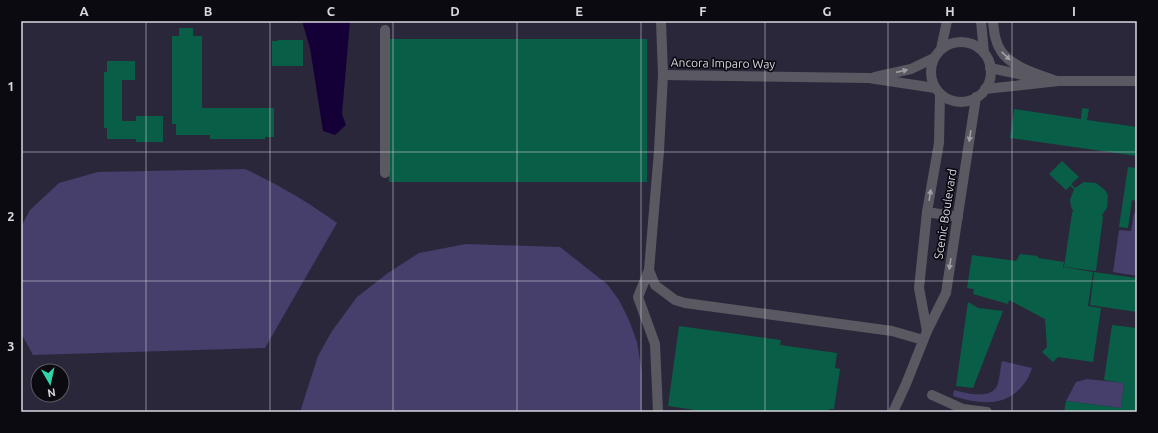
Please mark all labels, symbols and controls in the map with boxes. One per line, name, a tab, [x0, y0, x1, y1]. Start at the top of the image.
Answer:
text: A	[79, 4, 89, 18]
text: B	[204, 4, 213, 18]
text: C	[327, 4, 336, 18]
text: D	[450, 4, 460, 18]
text: E	[575, 4, 583, 18]
text: F	[699, 4, 707, 18]
text: G	[823, 4, 832, 18]
text: H	[945, 4, 955, 18]
text: I	[1072, 4, 1076, 18]
one-way arrow	[1001, 52, 1011, 61]
street label: Ancora Imparo Way	[671, 56, 776, 70]
one-way arrow	[896, 67, 909, 73]
text: 1	[7, 79, 15, 93]
one-way arrow	[967, 130, 973, 142]
street label: Scenic Boulevard	[931, 168, 959, 260]
one-way arrow	[927, 189, 933, 201]
text: 2	[7, 209, 15, 223]
one-way arrow	[947, 258, 953, 271]
text: 3	[7, 339, 15, 353]
north arrow	[30, 363, 70, 403]
text: N	[47, 386, 57, 399]

